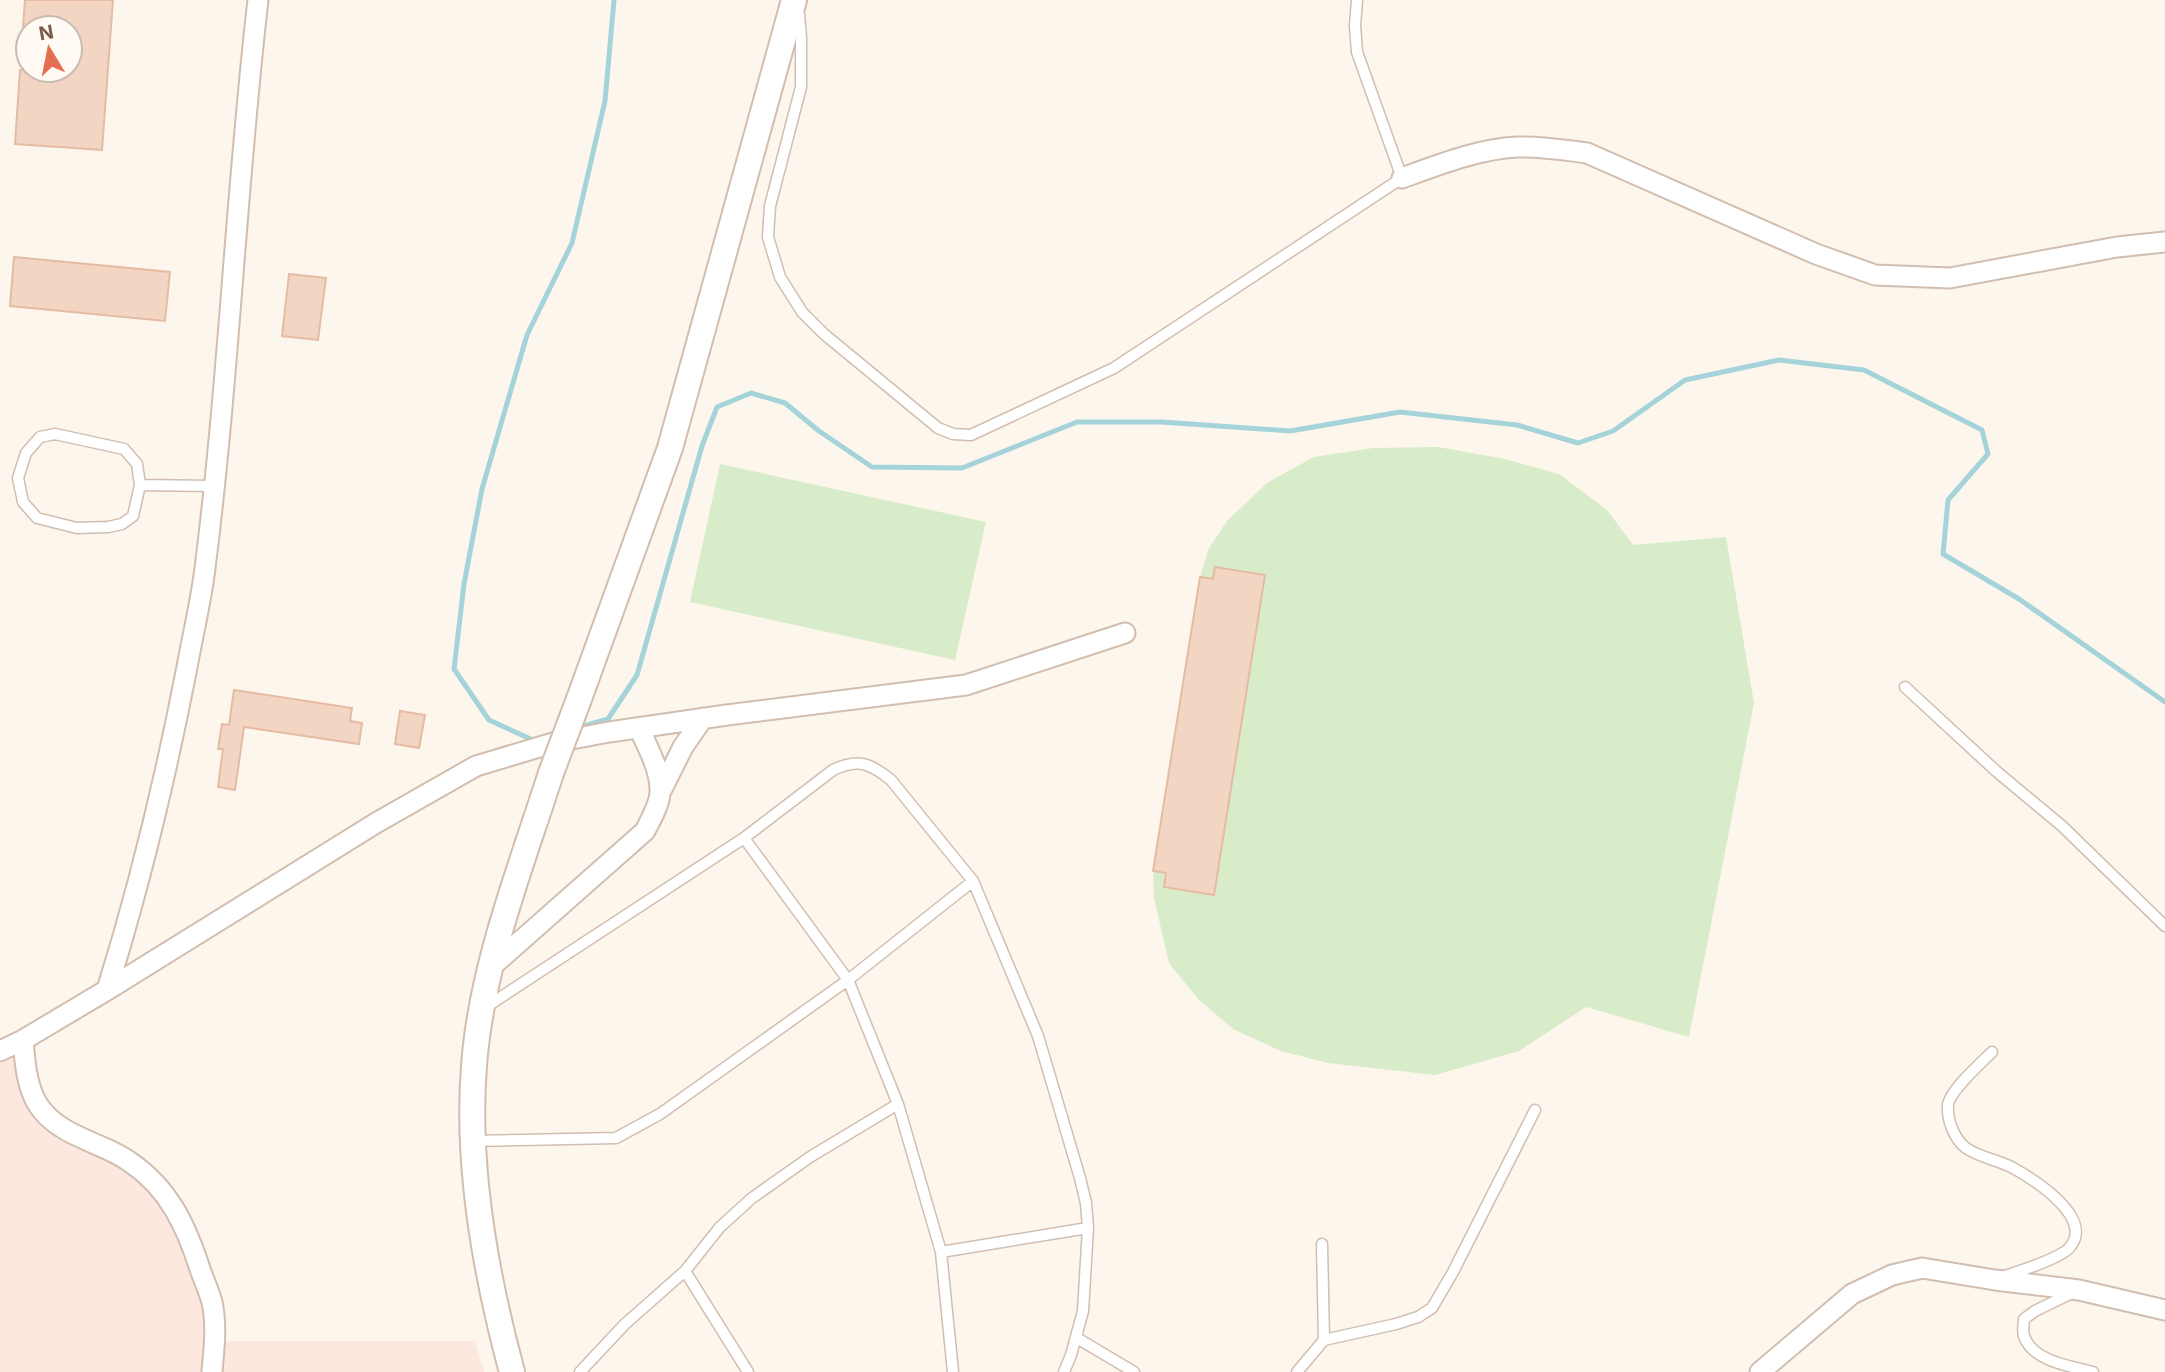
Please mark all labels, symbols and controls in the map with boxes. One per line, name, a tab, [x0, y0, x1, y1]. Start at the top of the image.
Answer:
north arrow	[14, 14, 84, 84]
text: N	[37, 20, 55, 45]

